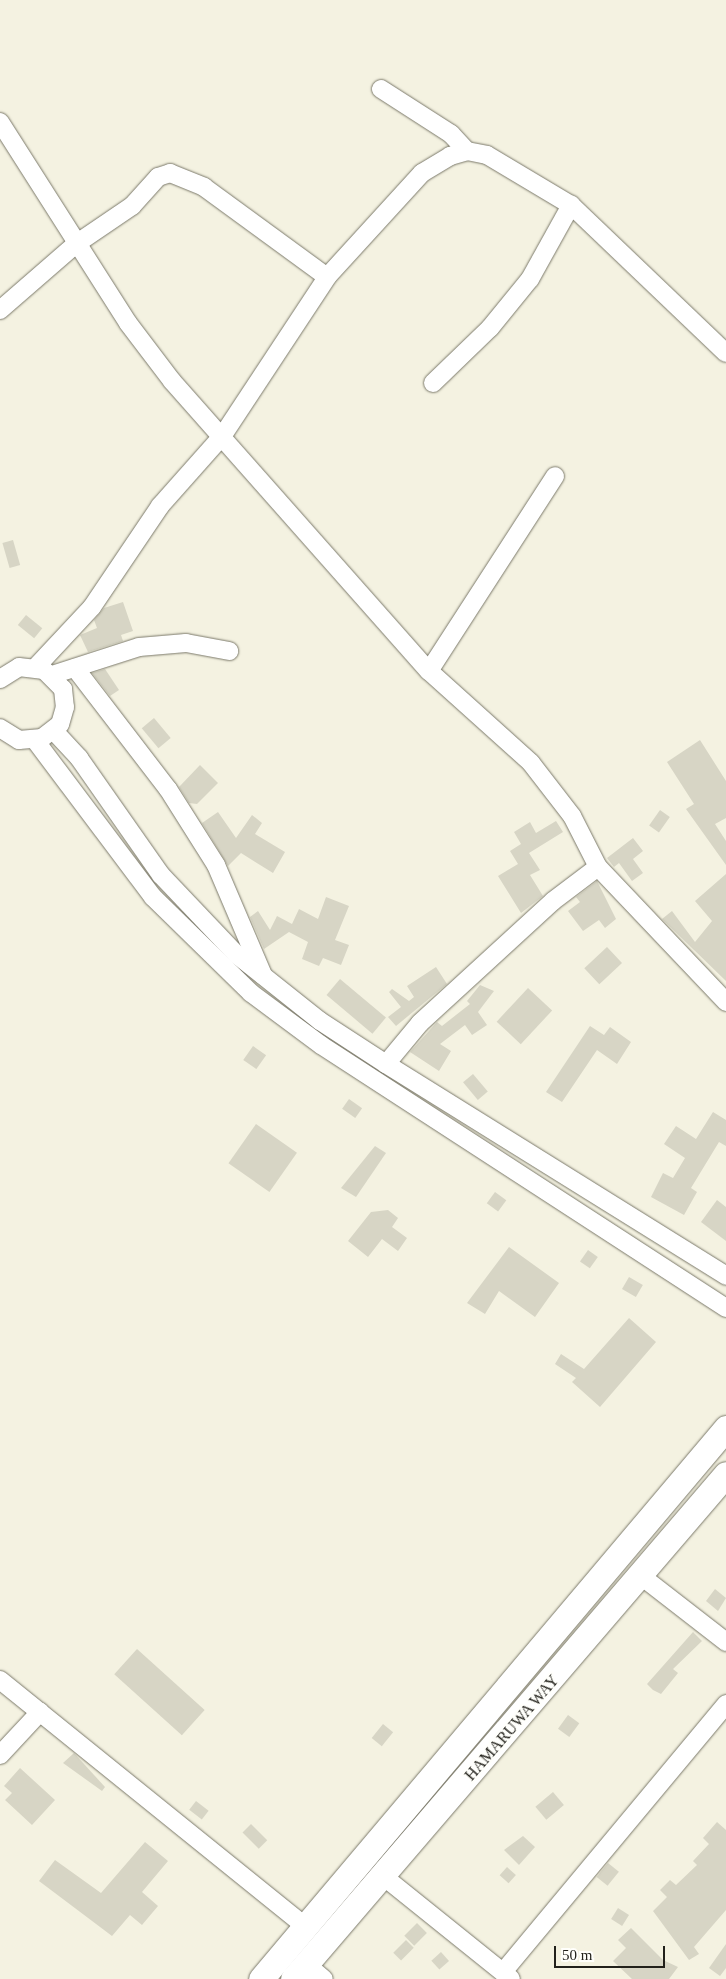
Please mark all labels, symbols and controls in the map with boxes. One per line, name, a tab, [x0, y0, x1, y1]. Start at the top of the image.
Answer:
street label: HAMARUWA WAY	[460, 1671, 564, 1785]
scale bar	[556, 1936, 667, 1968]
text: 50 m	[562, 1947, 592, 1963]

